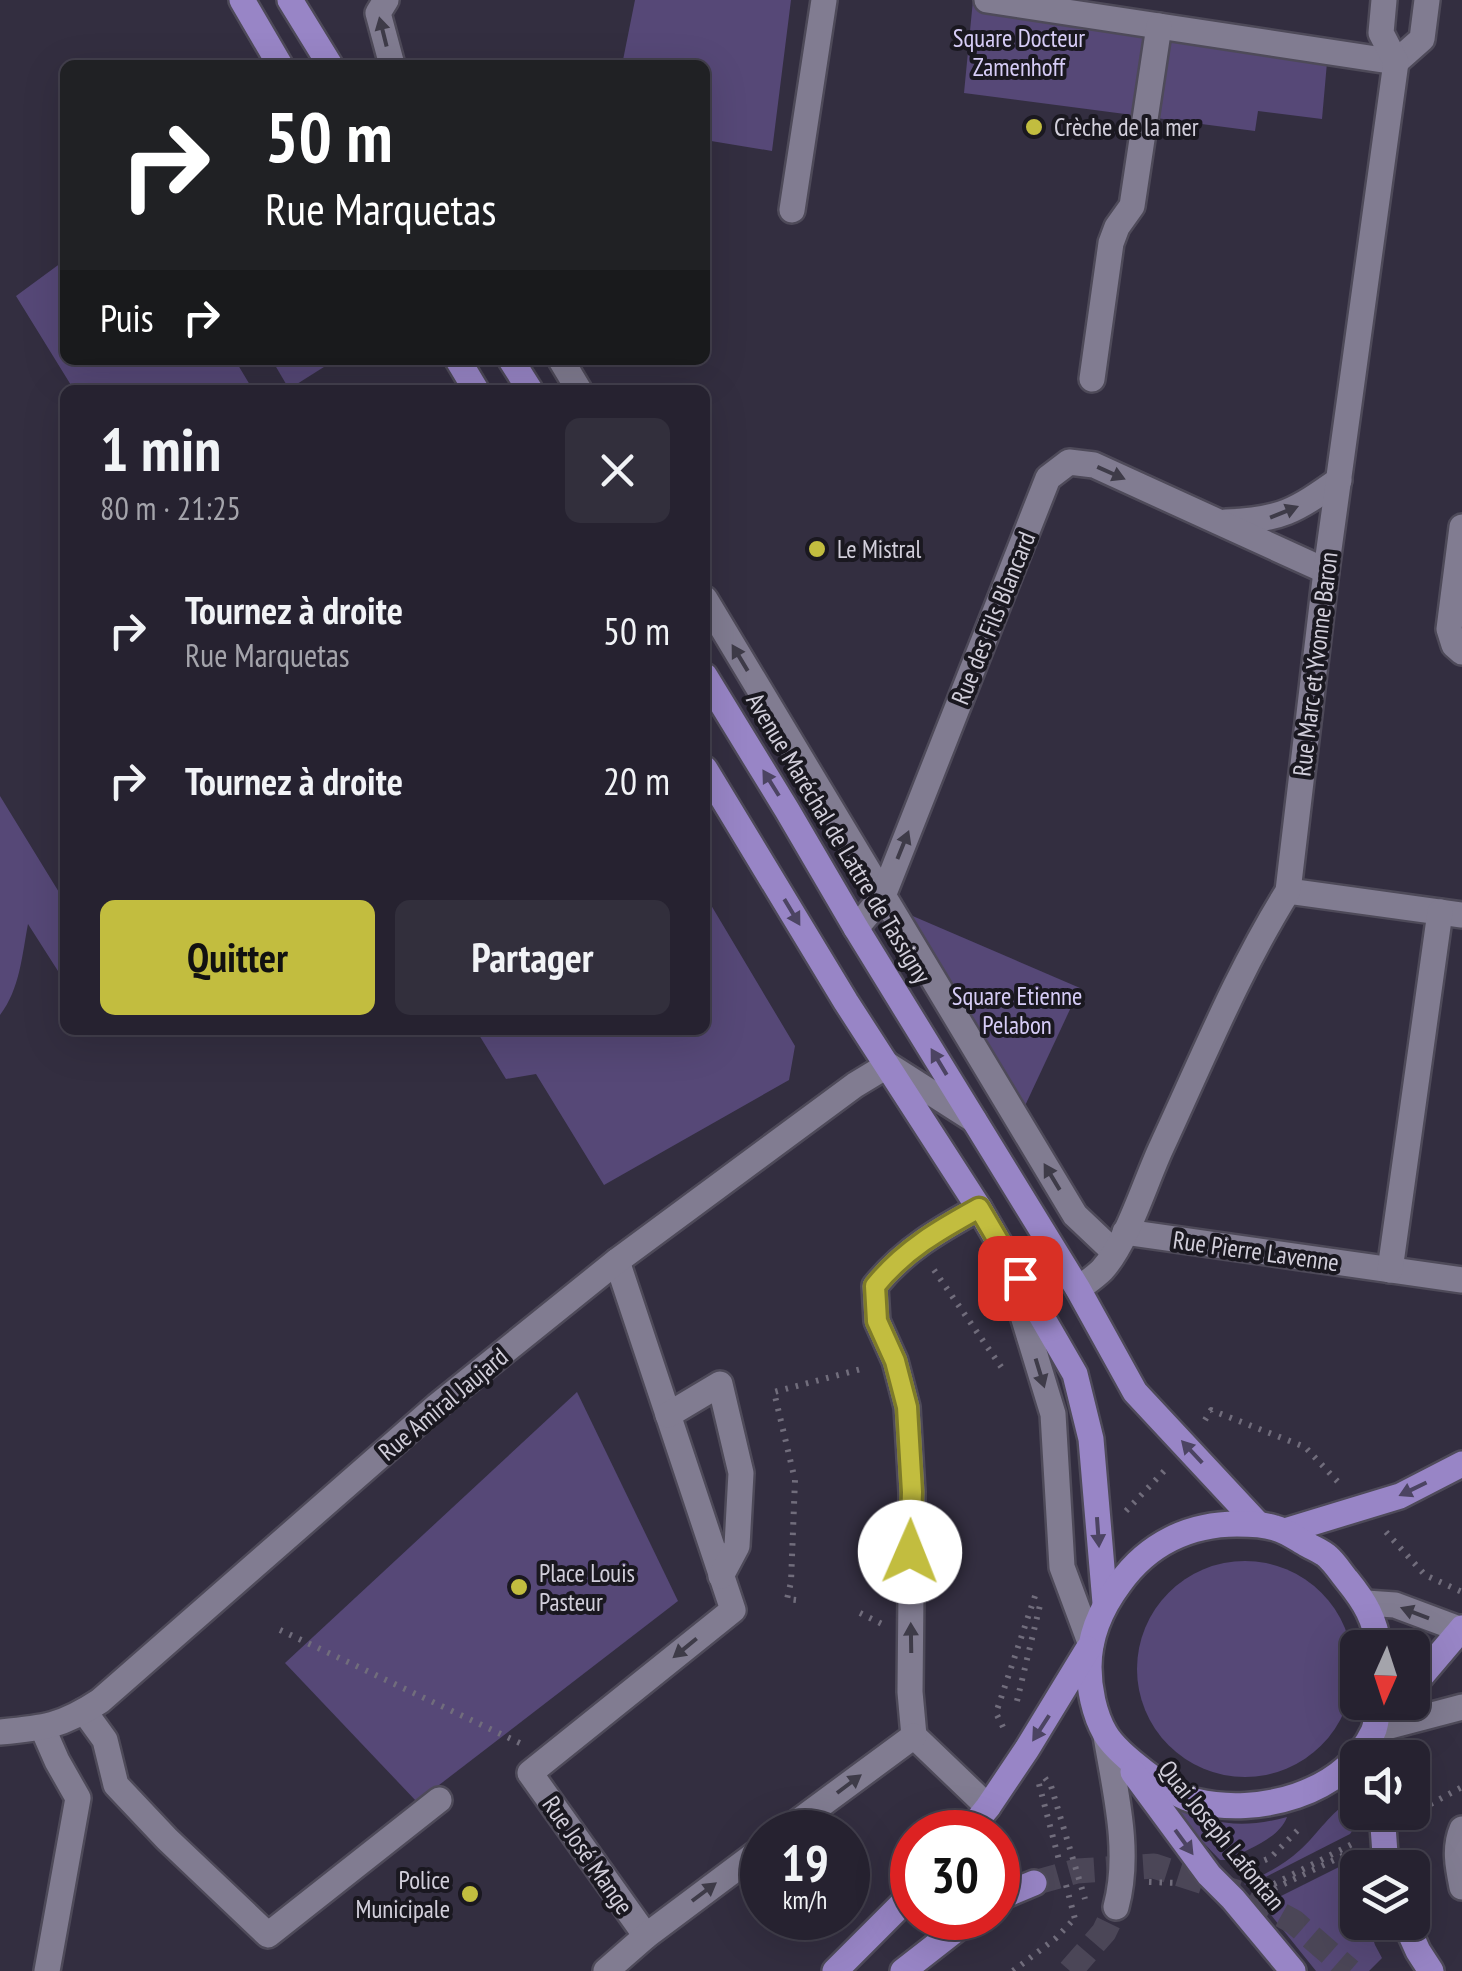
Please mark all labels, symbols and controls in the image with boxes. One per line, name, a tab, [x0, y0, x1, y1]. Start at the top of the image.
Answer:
one-way arrow	[375, 16, 391, 47]
park label: Square Docteur Zamenhoff	[953, 22, 1085, 83]
text: 50 m	[265, 91, 393, 181]
icon: right	[100, 100, 230, 230]
place label: Crèche de la mer	[1054, 111, 1199, 143]
marker: Crèche de la mer	[1023, 116, 1045, 138]
text: Rue Marquetas	[265, 179, 496, 237]
icon: right	[174, 290, 229, 345]
text: Puis	[100, 293, 154, 342]
text: 1 min	[100, 410, 221, 488]
button: close	[565, 418, 670, 523]
one-way arrow	[1096, 465, 1126, 481]
text: 80 m · 21:25	[100, 487, 241, 529]
one-way arrow	[1269, 504, 1299, 520]
street label: Rue des Fils Blancard	[944, 527, 1042, 709]
place label: Le Mistral	[837, 533, 921, 565]
marker: Le Mistral	[806, 538, 828, 560]
street label: Rue Marc et Yvonne Baron	[1285, 550, 1345, 778]
text: Tournez à droite	[185, 585, 403, 634]
icon: right	[100, 603, 155, 658]
text: 50 m	[603, 606, 670, 655]
text: Rue Marquetas	[185, 634, 350, 676]
one-way arrow	[732, 644, 749, 672]
street label: Avenue Maréchal de Lattre de Tassigny	[739, 687, 939, 990]
icon: right	[100, 753, 155, 808]
text: Tournez à droite	[185, 756, 403, 805]
text: 20 m	[603, 756, 670, 805]
one-way arrow	[763, 769, 780, 797]
one-way arrow	[896, 829, 912, 859]
one-way arrow	[782, 898, 800, 926]
button: Quitter	[100, 900, 375, 1015]
button: Partager	[395, 900, 670, 1015]
park label: Square Etienne Pelabon	[952, 980, 1082, 1041]
one-way arrow	[931, 1048, 948, 1076]
one-way arrow	[1044, 1163, 1061, 1191]
street label: Rue Pierre Lavenne	[1171, 1224, 1341, 1278]
pin	[978, 1236, 1063, 1321]
icon: arrive	[993, 1251, 1048, 1306]
street label: Rue Amiral Jaujard	[372, 1341, 514, 1467]
one-way arrow	[1033, 1358, 1048, 1389]
one-way arrow	[1181, 1441, 1204, 1465]
one-way arrow	[1399, 1480, 1428, 1497]
position arrow	[858, 1500, 962, 1604]
one-way arrow	[1090, 1516, 1106, 1548]
place label: Place Louis Pasteur	[539, 1557, 635, 1618]
marker: Place Louis Pasteur	[508, 1576, 530, 1598]
one-way arrow	[1400, 1605, 1430, 1620]
one-way arrow	[903, 1622, 919, 1654]
north arrow	[1340, 1630, 1430, 1720]
map controls	[1340, 1630, 1430, 1940]
one-way arrow	[672, 1637, 697, 1658]
one-way arrow	[1032, 1714, 1050, 1742]
button: sound	[1340, 1740, 1430, 1830]
street label: Quai Joseph Lafontan	[1152, 1753, 1292, 1917]
one-way arrow	[836, 1775, 862, 1795]
street label: Rue José Mange	[535, 1790, 641, 1920]
speed limit sign: 30	[890, 1810, 1020, 1940]
one-way arrow	[1174, 1829, 1194, 1855]
text: 19	[781, 1830, 829, 1895]
button: layers	[1340, 1850, 1430, 1940]
place label: Police Municipale	[355, 1864, 450, 1925]
marker: Police Municipale	[459, 1883, 481, 1905]
one-way arrow	[691, 1883, 717, 1903]
text: km/h	[783, 1884, 827, 1916]

